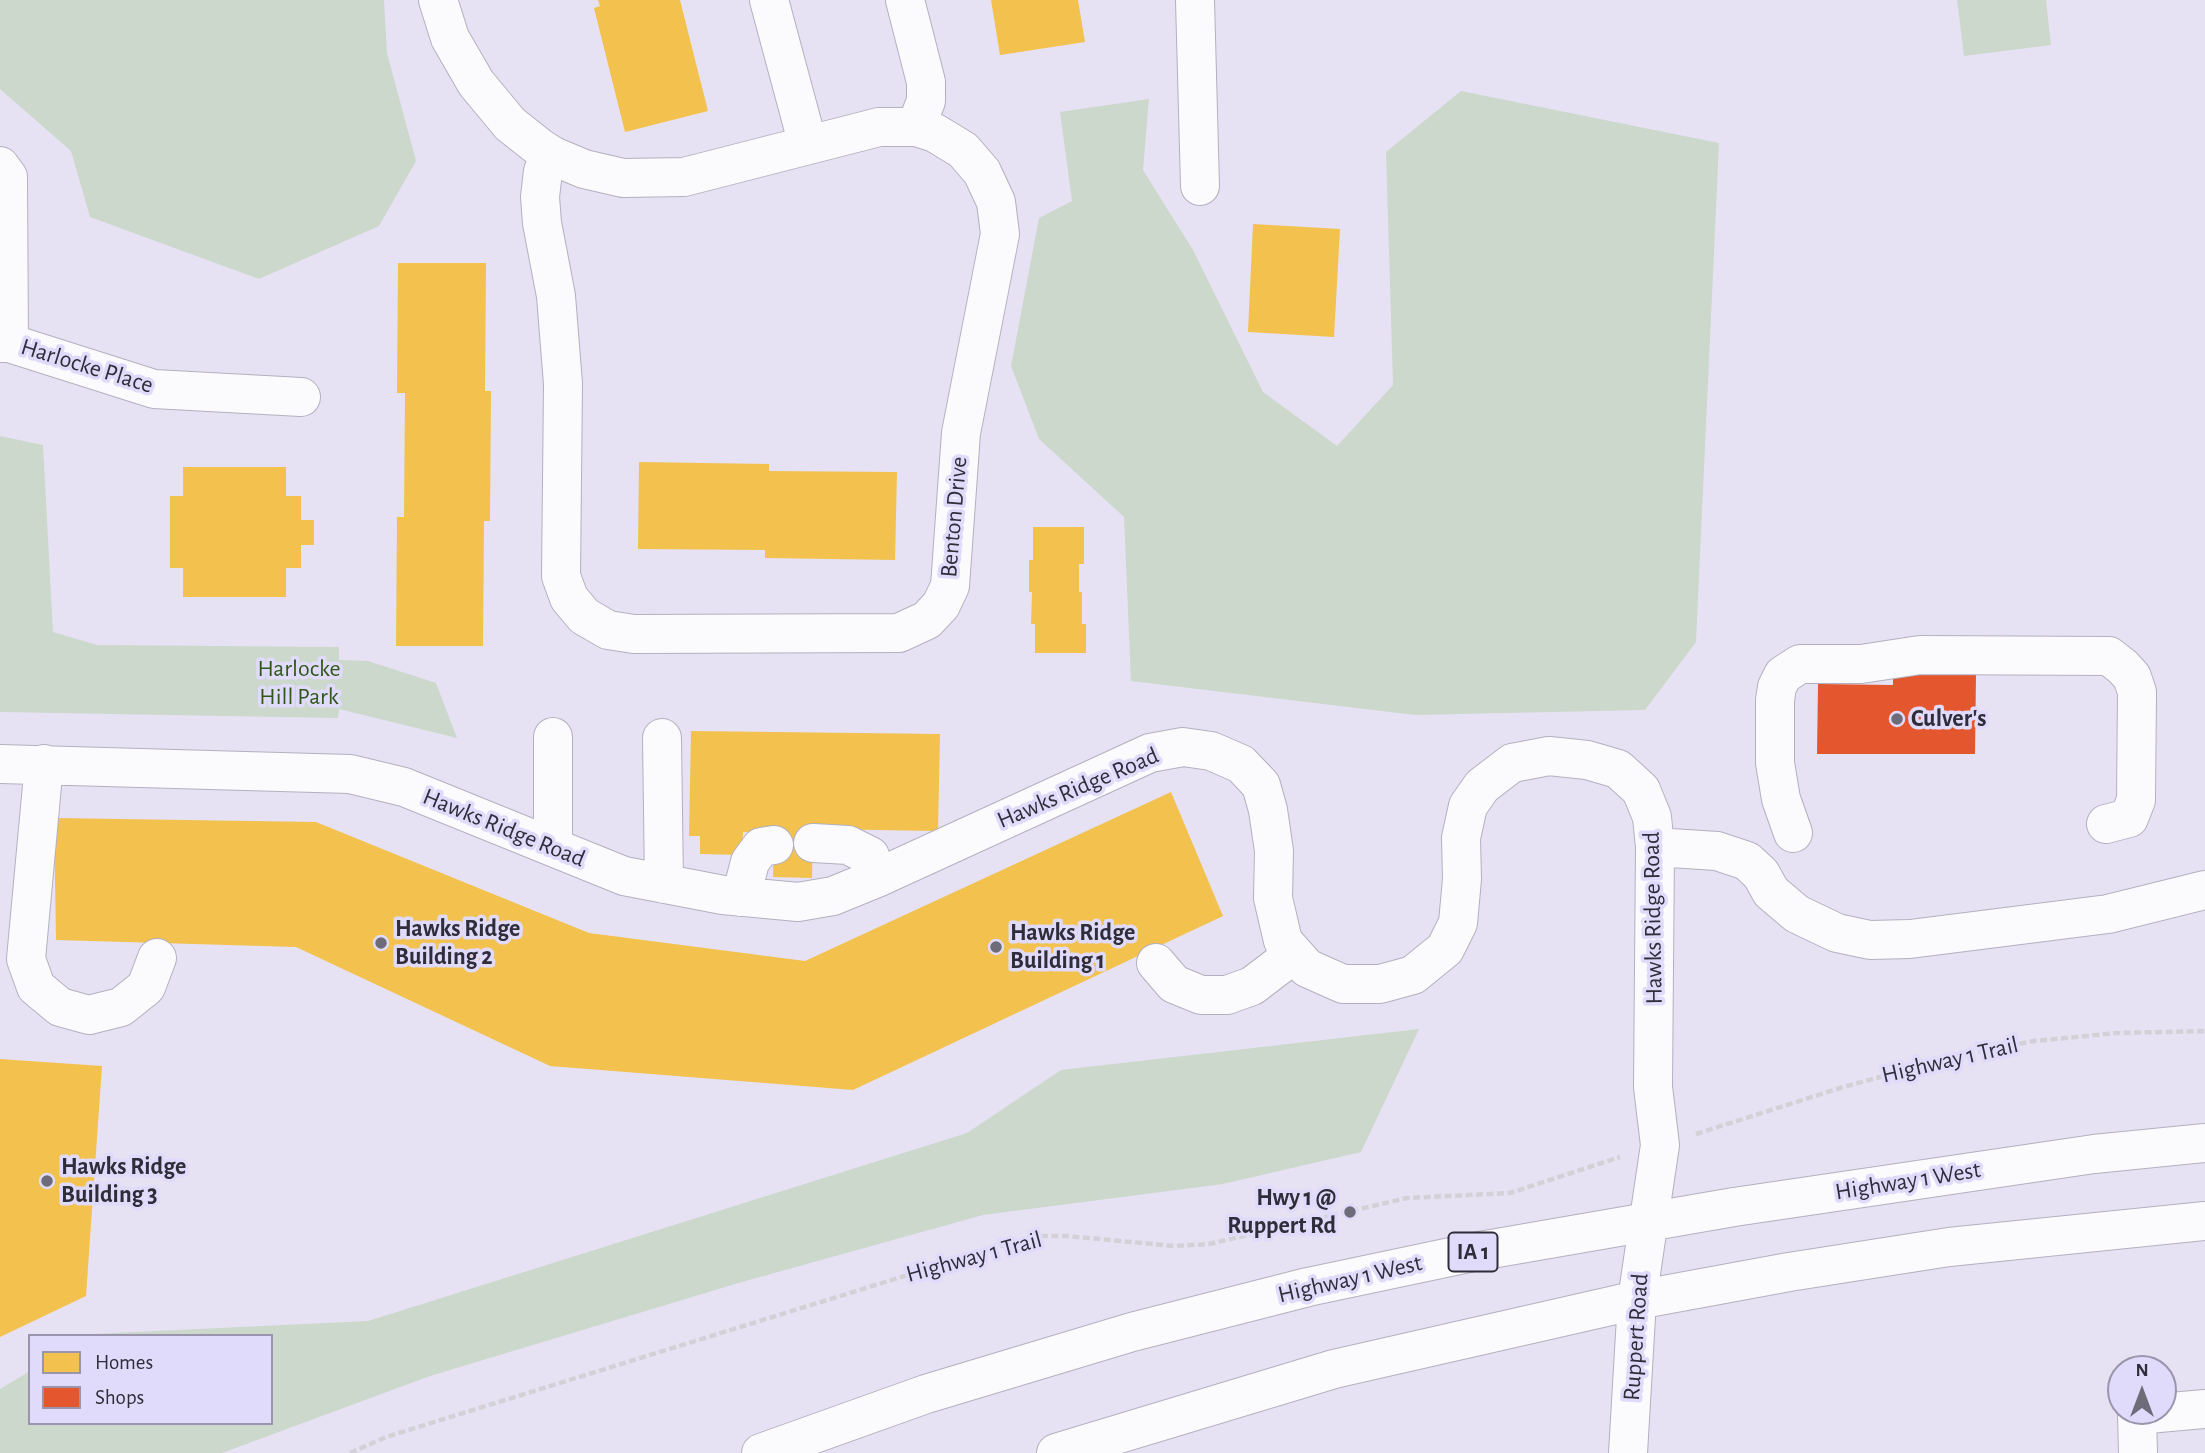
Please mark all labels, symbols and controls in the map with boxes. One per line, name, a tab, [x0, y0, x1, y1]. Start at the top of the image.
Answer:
street label: Harlocke Place	[17, 332, 157, 400]
street label: Benton Drive	[934, 455, 974, 579]
park label: Harlocke Hill Park	[257, 655, 341, 711]
place label: Culver's	[1911, 705, 1986, 733]
marker: Culver's	[1889, 711, 1905, 727]
street label: Hawks Ridge Road	[993, 741, 1163, 835]
street label: Hawks Ridge Road	[419, 782, 589, 874]
street label: Hawks Ridge Road	[1637, 831, 1669, 1005]
place label: Hawks Ridge Building 2	[395, 915, 520, 971]
place label: Hawks Ridge Building 1	[1010, 919, 1135, 975]
marker: Hawks Ridge Building 2	[373, 935, 389, 951]
marker: Hawks Ridge Building 1	[988, 939, 1004, 955]
street label: Highway 1 Trail	[1879, 1030, 2021, 1090]
place label: Hawks Ridge Building 3	[61, 1153, 186, 1209]
street label: Highway 1 West	[1833, 1155, 1983, 1207]
marker: Hawks Ridge Building 3	[39, 1173, 55, 1189]
place label: Hwy 1 @ Ruppert Rd	[1227, 1184, 1336, 1240]
marker: Hwy 1 @ Ruppert Rd	[1342, 1204, 1358, 1220]
street label: Highway 1 Trail	[903, 1225, 1045, 1289]
road number: IA 1	[1448, 1232, 1498, 1272]
street label: Highway 1 West	[1275, 1248, 1425, 1310]
street label: Ruppert Road	[1617, 1272, 1655, 1402]
legend	[28, 1334, 273, 1425]
text: Homes	[95, 1352, 153, 1373]
north arrow	[2107, 1355, 2177, 1425]
text: N	[2135, 1361, 2149, 1380]
text: Shops	[95, 1387, 144, 1408]

